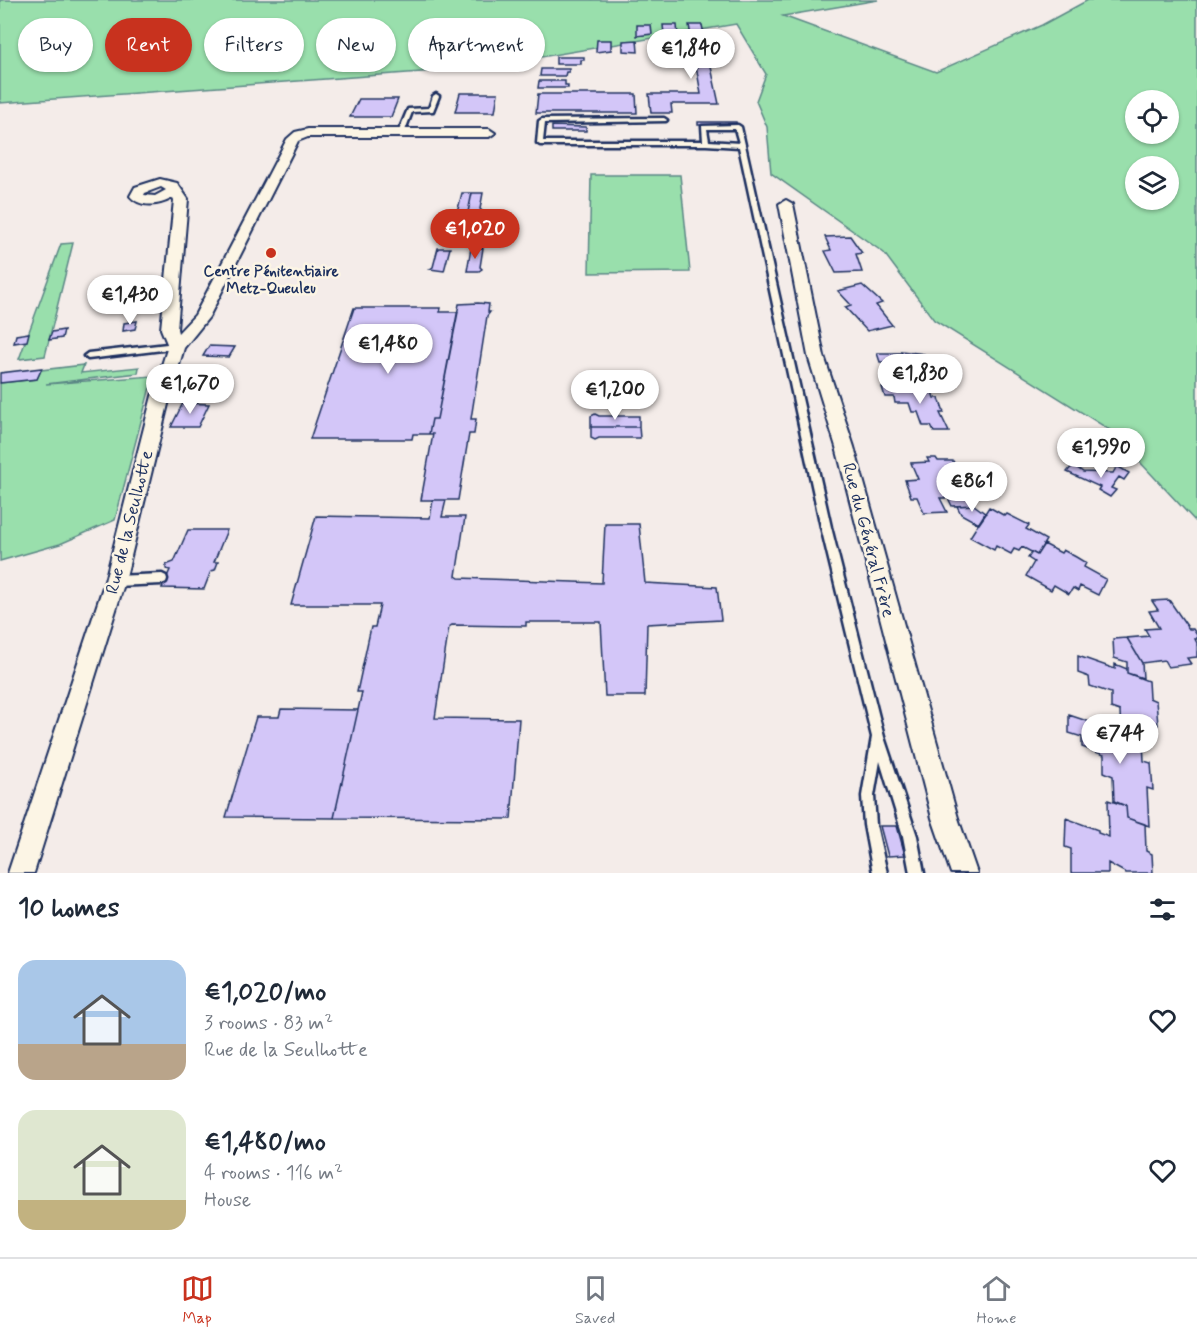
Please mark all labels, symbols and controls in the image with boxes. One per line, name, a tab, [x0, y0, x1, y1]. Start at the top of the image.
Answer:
chip: Buy	[18, 18, 93, 72]
chip: Rent	[105, 18, 192, 72]
chip: Filters	[204, 18, 304, 72]
chip: New	[316, 18, 396, 72]
chip: Apartment	[408, 18, 545, 72]
pin: €1,840	[642, 29, 740, 80]
text: €1,840	[661, 35, 721, 62]
map controls	[1125, 90, 1179, 210]
button: locate	[1125, 90, 1179, 144]
button: layers	[1125, 156, 1179, 210]
pin: €1,020	[426, 209, 524, 260]
text: €1,020	[445, 215, 505, 242]
marker: Centre Pénitentiaire Metz-Queuleu	[264, 246, 278, 260]
place label: Centre Pénitentiaire Metz-Queuleu	[203, 262, 339, 299]
pin: €1,430	[81, 275, 179, 326]
text: €1,430	[101, 281, 159, 308]
pin: €1,480	[339, 324, 437, 375]
text: €1,480	[358, 330, 418, 357]
pin: €1,830	[871, 354, 969, 405]
text: €1,830	[892, 360, 948, 387]
pin: €1,670	[141, 364, 239, 415]
text: €1,670	[160, 370, 220, 397]
pin: €1,200	[566, 370, 664, 421]
text: €1,200	[585, 376, 645, 403]
pin: €1,990	[1052, 428, 1150, 479]
text: €1,990	[1071, 434, 1131, 461]
street label: Rue de la Seulhotte	[100, 448, 159, 597]
street label: Rue du Général Frère	[836, 460, 900, 620]
pin: €861	[936, 462, 1008, 513]
text: €861	[950, 468, 994, 495]
pin: €744	[1084, 714, 1156, 765]
text: €744	[1095, 720, 1145, 747]
text: 10 homes	[18, 892, 119, 926]
icon: filters	[1146, 893, 1179, 926]
text: €1,020/mo	[204, 976, 326, 1010]
icon: home	[66, 984, 138, 1056]
icon: heart	[1146, 1004, 1179, 1037]
text: 3 rooms · 83 m²	[204, 1010, 333, 1037]
text: Rue de la Seulhotte	[204, 1037, 368, 1064]
text: €1,480/mo	[204, 1126, 326, 1160]
icon: home	[66, 1134, 138, 1206]
icon: heart	[1146, 1154, 1179, 1187]
text: 4 rooms · 116 m²	[204, 1160, 343, 1187]
text: House	[204, 1187, 251, 1214]
tab: Map	[181, 1272, 214, 1329]
tab: Saved	[575, 1272, 615, 1329]
tab: Home	[977, 1272, 1016, 1329]

